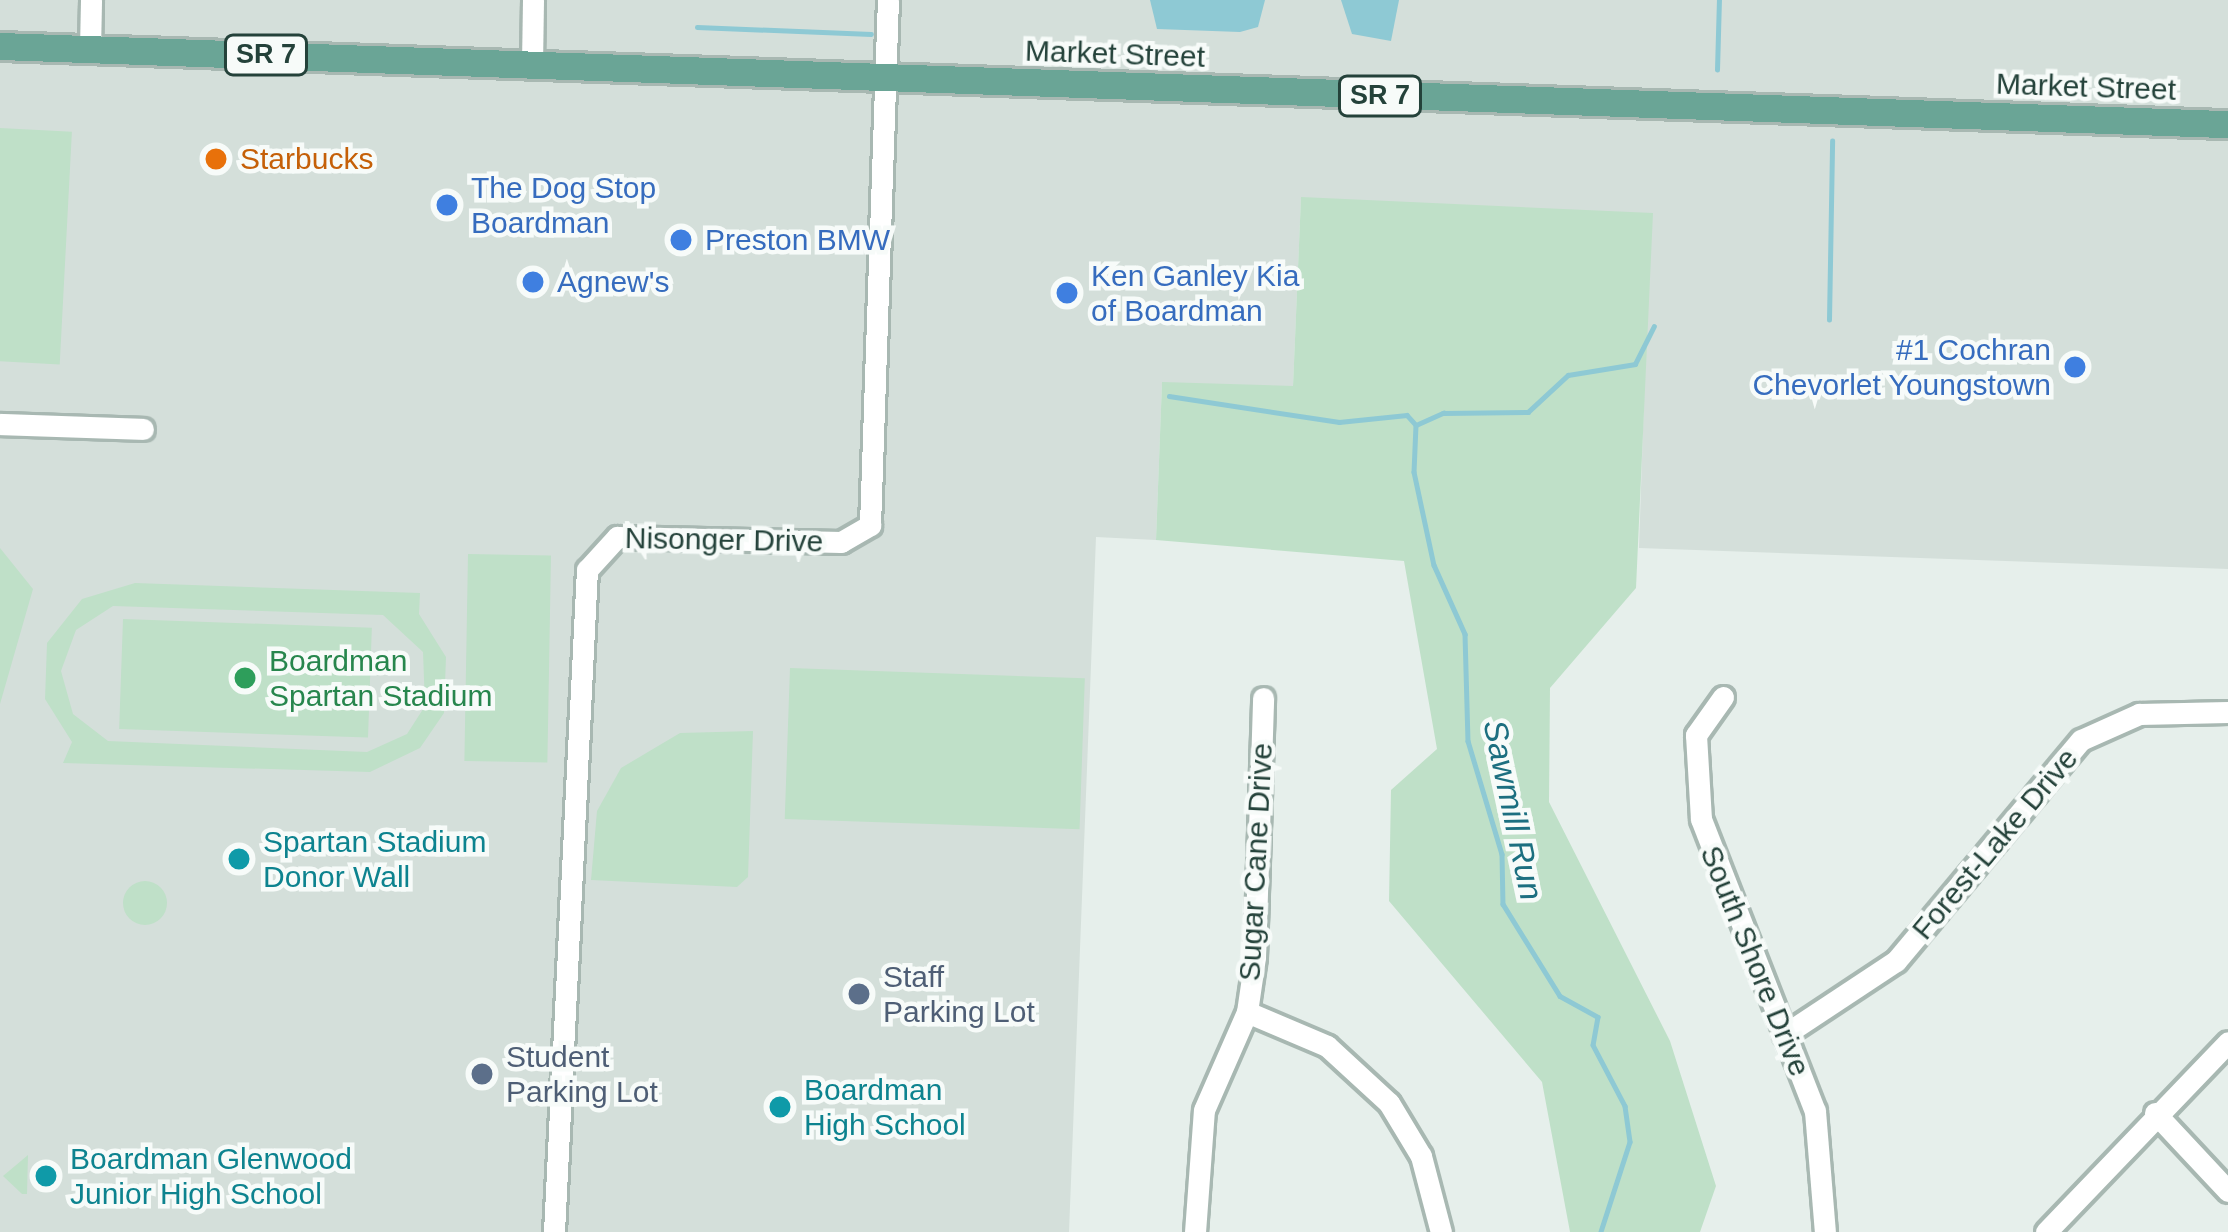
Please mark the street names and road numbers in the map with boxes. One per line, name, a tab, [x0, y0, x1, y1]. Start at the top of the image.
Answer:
street label: Market Street	[1024, 33, 1206, 75]
road number: SR 7	[221, 34, 311, 76]
street label: Market Street	[1995, 66, 2177, 108]
road number: SR 7	[1335, 75, 1425, 117]
street label: Nisonger Drive	[625, 520, 823, 560]
street label: Forest-Lake Drive	[1905, 741, 2085, 947]
street label: Sugar Cane Drive	[1232, 742, 1280, 982]
street label: South Shore Drive	[1692, 841, 1818, 1081]

